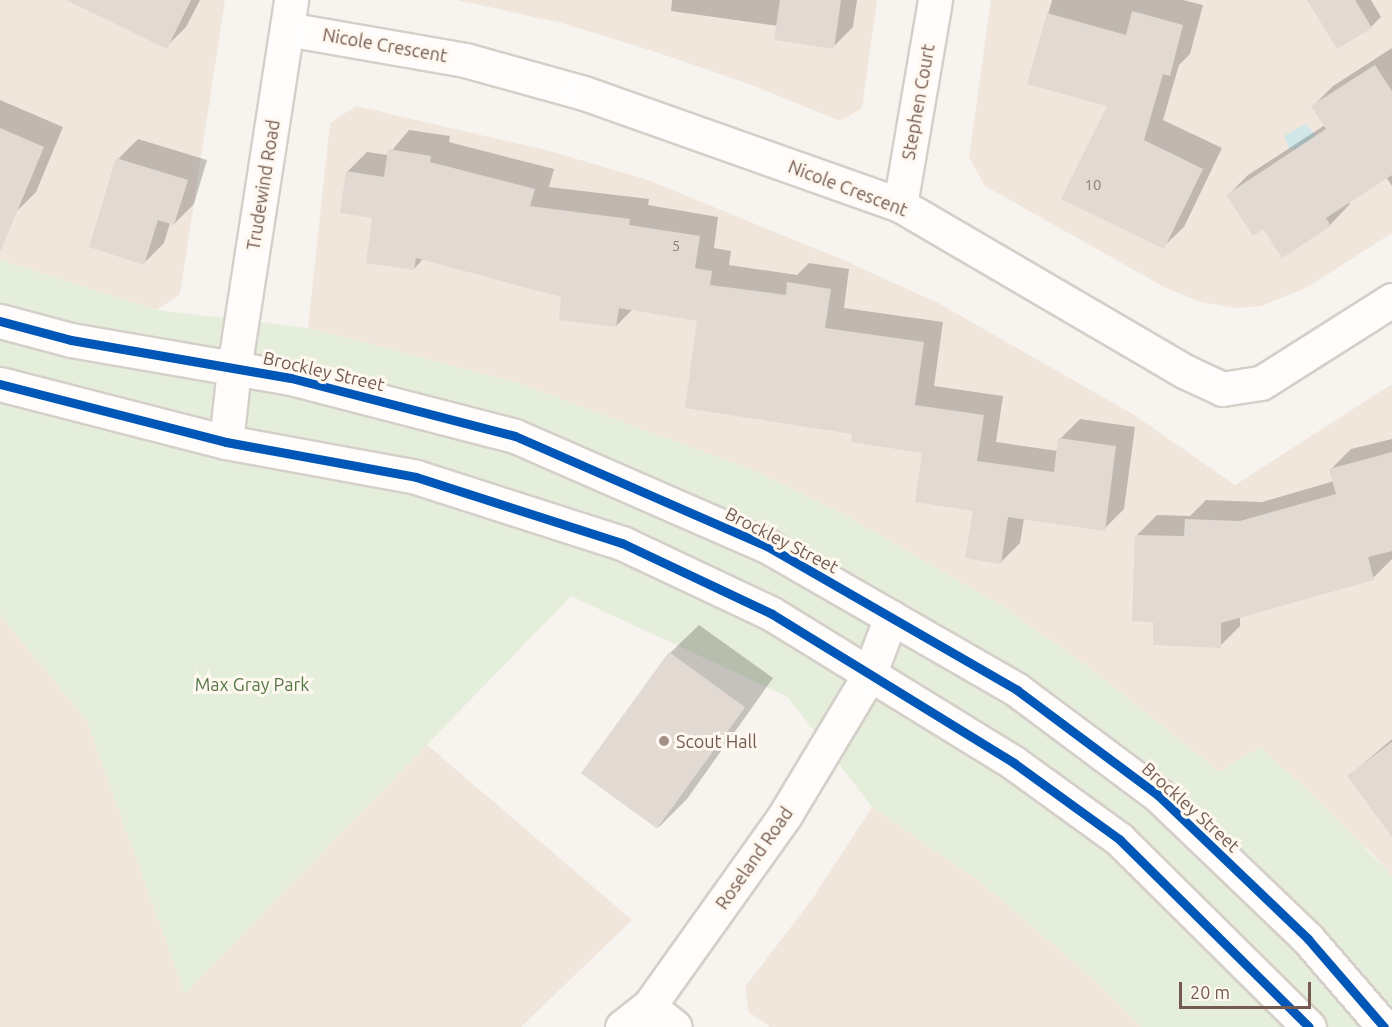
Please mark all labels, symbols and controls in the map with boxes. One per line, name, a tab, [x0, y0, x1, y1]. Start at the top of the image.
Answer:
street label: Nicole Crescent	[321, 23, 449, 67]
street label: Stephen Court	[897, 42, 939, 162]
street label: Trudewind Road	[242, 118, 284, 252]
street label: Nicole Crescent	[785, 155, 911, 221]
house number: 10	[1085, 176, 1101, 194]
house number: 5	[672, 237, 680, 255]
street label: Brockley Street	[261, 347, 387, 395]
street label: Brockley Street	[722, 502, 842, 578]
park label: Max Gray Park	[195, 673, 309, 695]
place label: Scout Hall	[676, 730, 757, 752]
marker: Scout Hall	[657, 734, 671, 748]
street label: Brockley Street	[1138, 758, 1244, 856]
street label: Roseland Road	[711, 803, 797, 913]
scale bar	[1182, 970, 1314, 1008]
text: 20 m	[1190, 982, 1230, 1002]

